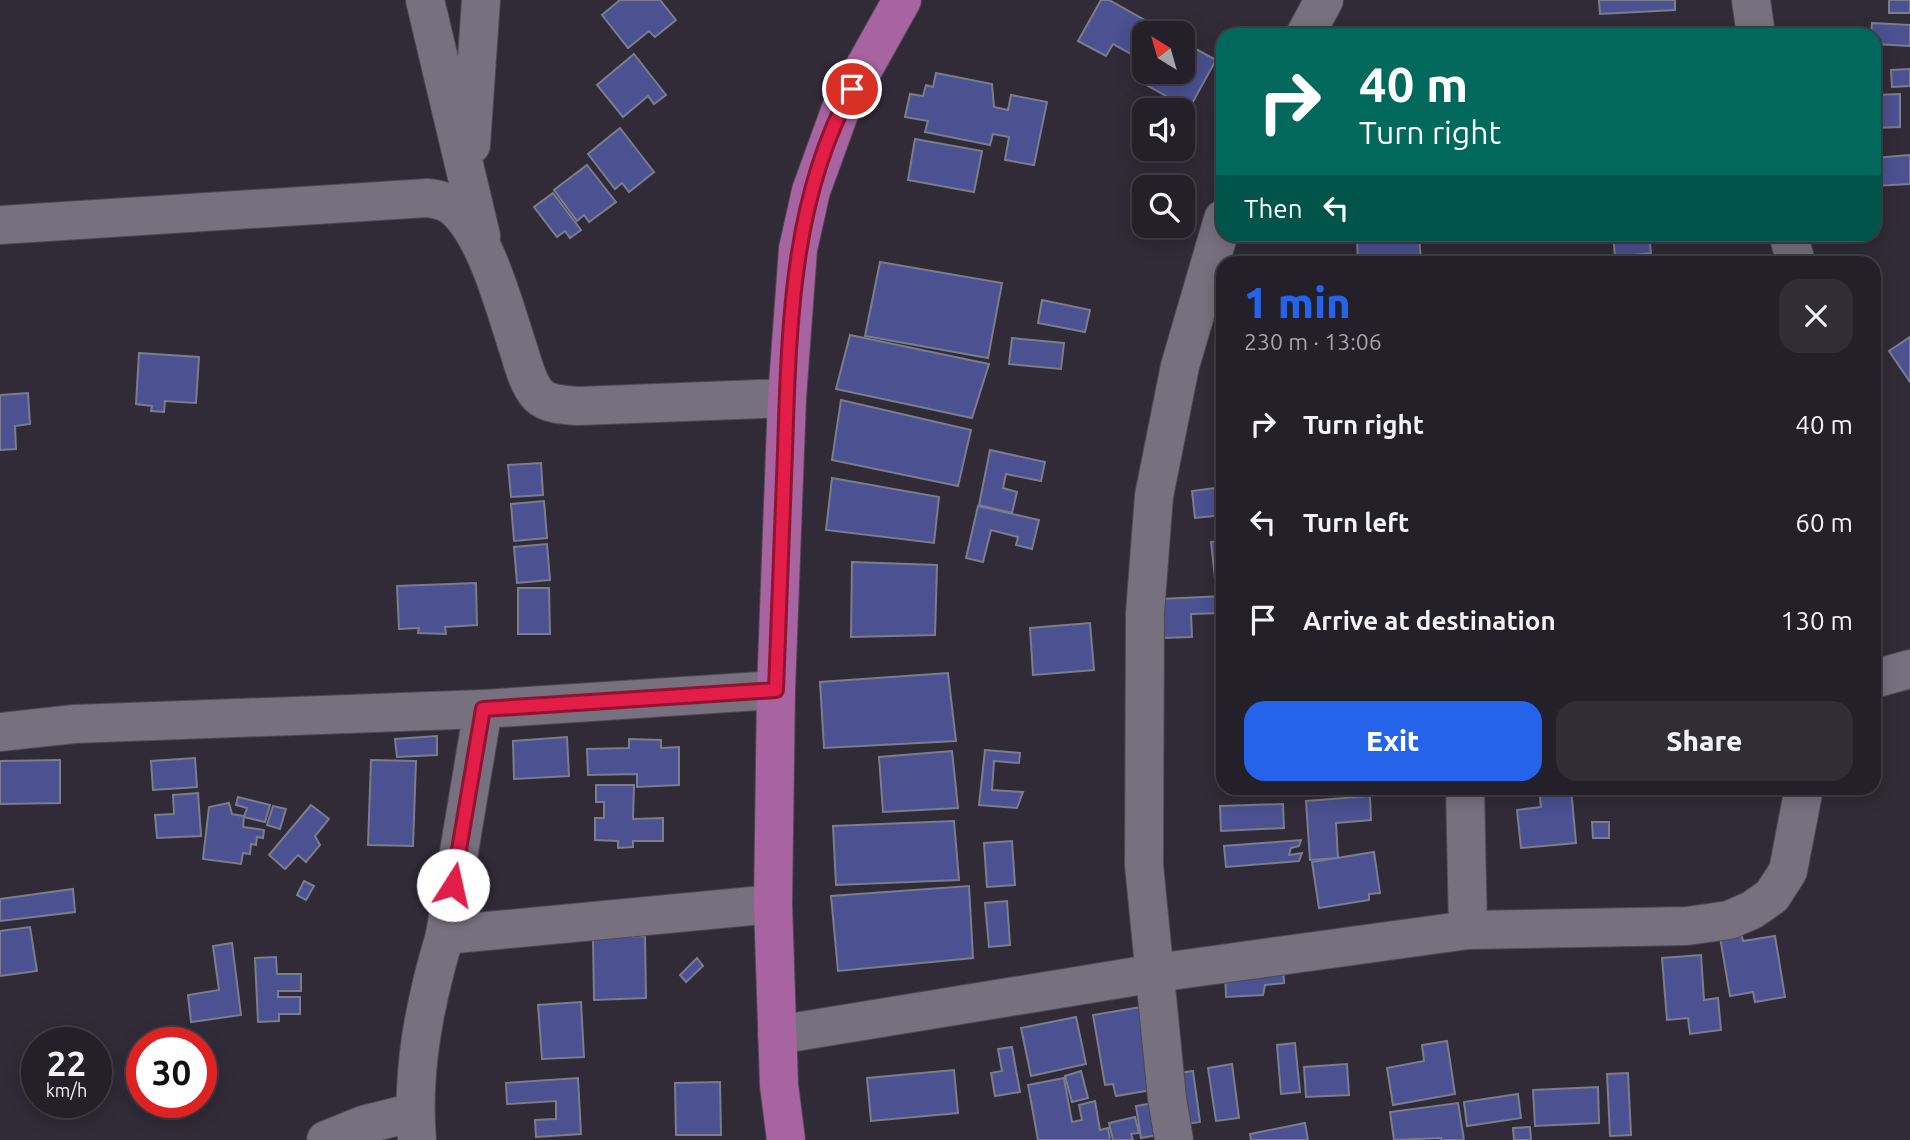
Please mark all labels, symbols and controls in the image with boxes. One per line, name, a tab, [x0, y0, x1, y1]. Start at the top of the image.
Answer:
north arrow	[1132, 21, 1195, 84]
map controls	[1132, 21, 1195, 238]
icon: right	[1244, 56, 1335, 147]
text: 40 m	[1359, 56, 1468, 111]
pin	[822, 59, 882, 119]
icon: arrive	[833, 70, 871, 108]
button: sound	[1132, 98, 1195, 161]
text: Turn right	[1359, 114, 1501, 150]
button: search	[1132, 175, 1195, 238]
icon: left	[1317, 189, 1355, 227]
text: Then	[1244, 194, 1303, 223]
text: 1 min	[1244, 279, 1351, 326]
button: close	[1779, 279, 1853, 353]
text: 230 m · 13:06	[1244, 329, 1382, 354]
icon: right	[1244, 405, 1282, 443]
text: Turn right	[1303, 410, 1424, 439]
text: 40 m	[1795, 410, 1853, 439]
icon: left	[1244, 503, 1282, 541]
text: Turn left	[1303, 508, 1409, 537]
text: 60 m	[1795, 508, 1853, 537]
icon: arrive	[1244, 601, 1282, 639]
text: Arrive at destination	[1303, 606, 1556, 635]
text: 130 m	[1781, 606, 1853, 635]
button: Exit	[1244, 701, 1542, 781]
button: Share	[1556, 701, 1853, 781]
position arrow	[416, 848, 490, 922]
speed limit sign: 30	[126, 1027, 217, 1118]
text: 22	[47, 1043, 86, 1083]
text: km/h	[46, 1080, 87, 1100]

